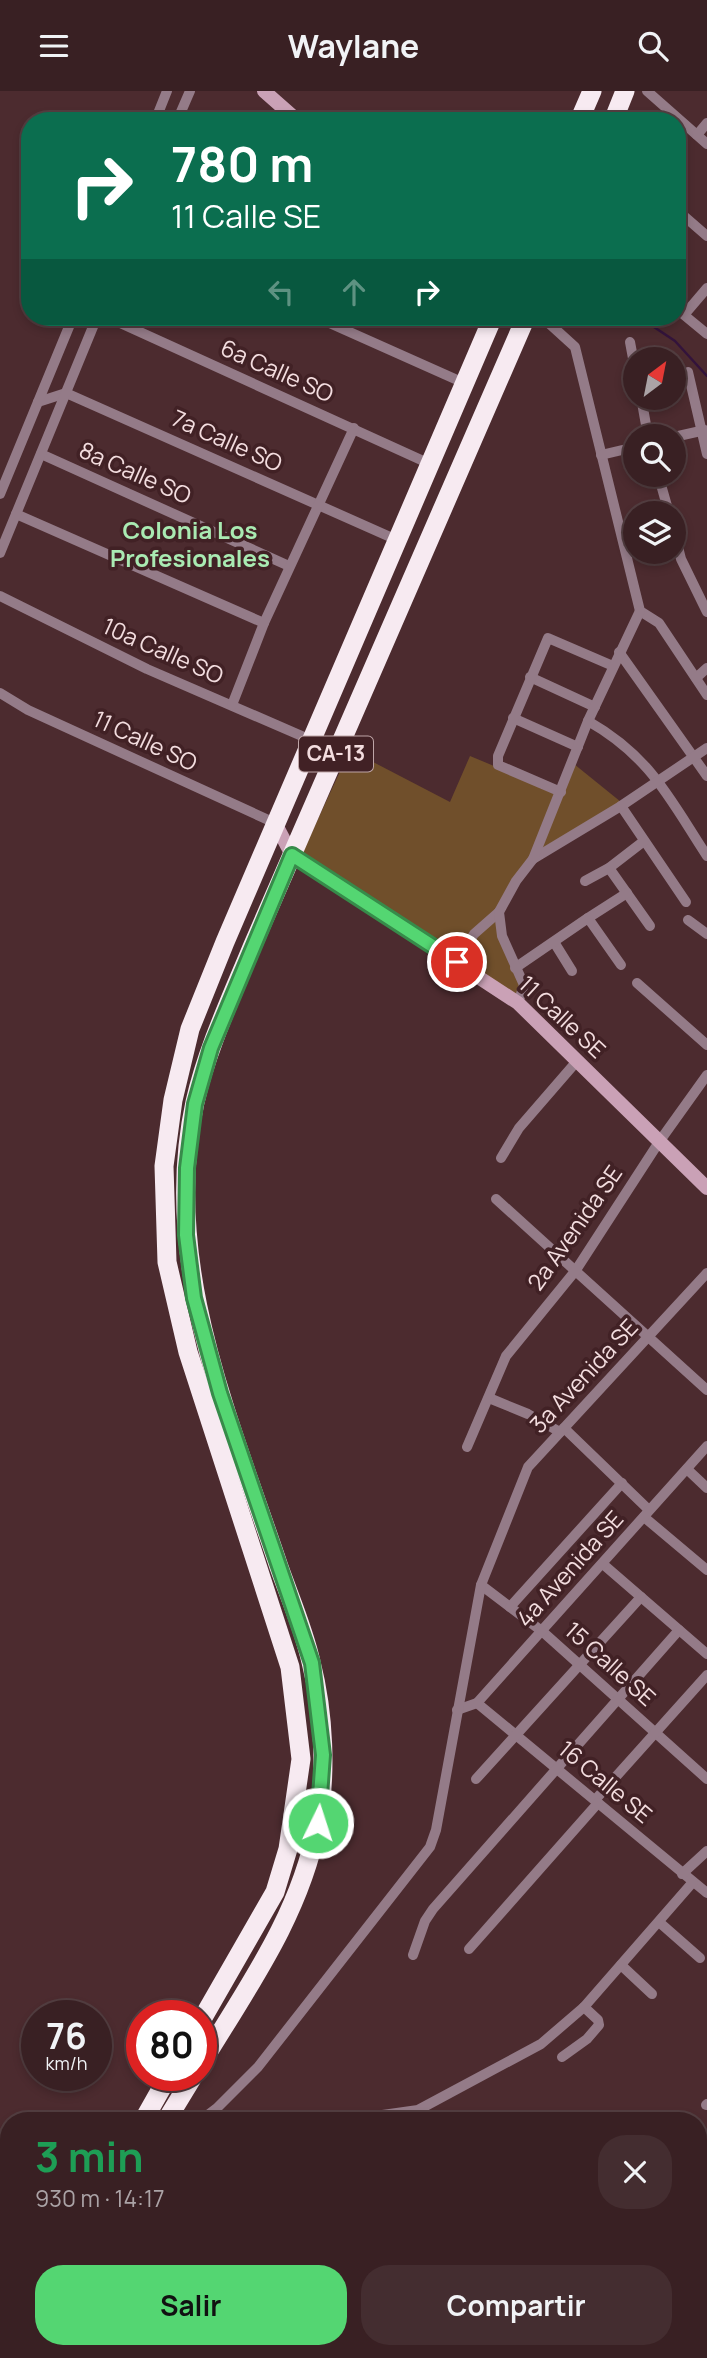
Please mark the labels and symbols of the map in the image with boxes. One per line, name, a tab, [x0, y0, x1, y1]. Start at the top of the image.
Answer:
street label: 6a Calle SO	[216, 331, 339, 409]
north arrow	[623, 347, 686, 409]
street label: 7a Calle SO	[167, 402, 288, 479]
street label: 8a Calle SO	[74, 433, 197, 511]
district label: Colonia Los Profesionales	[110, 513, 270, 574]
street label: 10a Calle SO	[98, 609, 229, 691]
street label: 11 Calle SO	[88, 702, 203, 778]
road number: CA-13	[299, 737, 373, 771]
pin	[427, 932, 487, 992]
street label: 11 Calle SE	[512, 968, 613, 1065]
street label: 2a Avenida SE	[519, 1159, 629, 1296]
street label: 3a Avenida SE	[522, 1311, 645, 1439]
street label: 4a Avenida SE	[508, 1503, 630, 1633]
street label: 15 Calle SE	[558, 1614, 663, 1713]
street label: 16 Calle SE	[552, 1733, 659, 1830]
position arrow	[281, 1786, 355, 1860]
speed limit sign: 80	[126, 2000, 217, 2091]

